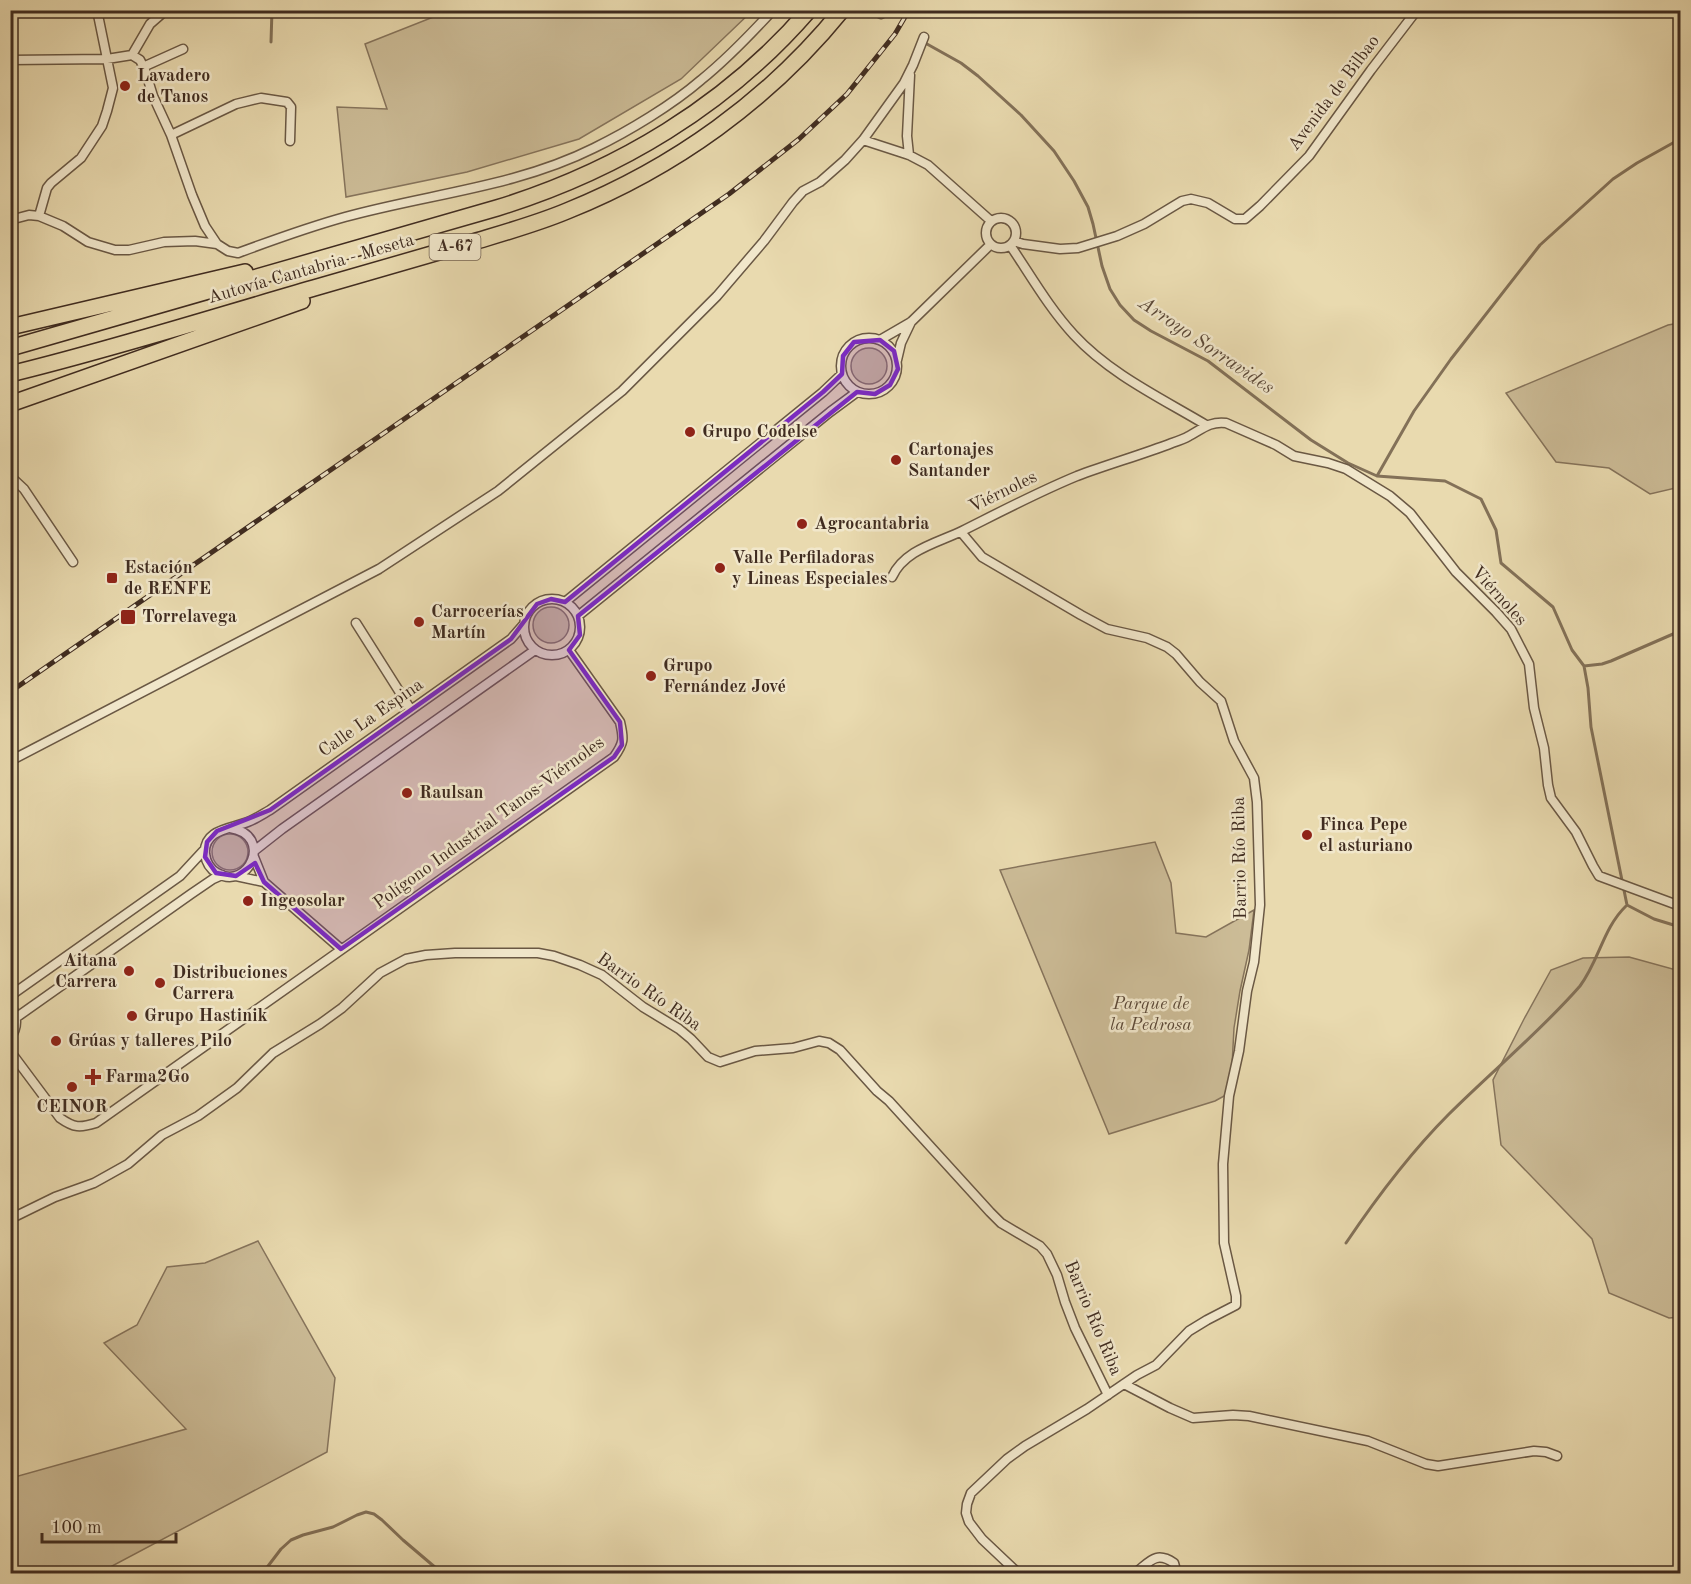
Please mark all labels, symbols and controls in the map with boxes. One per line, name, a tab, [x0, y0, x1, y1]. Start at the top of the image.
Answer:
street label: Avenida de Bilbao	[1285, 32, 1383, 154]
place label: Lavadero de Tanos	[137, 67, 210, 106]
marker: Lavadero de Tanos	[118, 79, 132, 93]
street label: Autovía Cantabria - Meseta	[206, 231, 416, 307]
road number: A-67	[430, 234, 480, 260]
water label: Arroyo Sorravides	[1134, 293, 1277, 399]
place label: Grupo Codelse	[702, 423, 818, 441]
marker: Grupo Codelse	[683, 425, 697, 439]
place label: Cartonajes Santander	[908, 441, 994, 480]
marker: Cartonajes Santander	[889, 453, 903, 467]
street label: Viérnoles	[966, 468, 1040, 516]
place label: Agrocantabria	[814, 515, 930, 533]
marker: Agrocantabria	[795, 517, 809, 531]
place label: Valle Perfiladoras y Lineas Especiales	[732, 549, 888, 588]
place label: Estación de RENFE	[124, 559, 211, 598]
marker: Valle Perfiladoras y Lineas Especiales	[713, 561, 727, 575]
street label: Viérnoles	[1468, 563, 1530, 629]
marker: Estación de RENFE	[105, 571, 119, 585]
place label: Carrocerías Martín	[431, 603, 524, 642]
marker: Torrelavega	[119, 608, 137, 626]
place label: Torrelavega	[142, 608, 237, 626]
marker: Carrocerías Martín	[412, 615, 426, 629]
place label: Grupo Fernández Jové	[663, 657, 786, 696]
marker: Grupo Fernández Jové	[644, 669, 658, 683]
street label: Calle La Espina	[315, 675, 427, 761]
street label: Polígono Industrial Tanos-Viérnoles	[370, 733, 608, 913]
place label: Raulsan	[419, 784, 484, 802]
marker: Raulsan	[400, 786, 414, 800]
street label: Barrio Río Riba	[1230, 797, 1250, 919]
place label: Finca Pepe el asturiano	[1319, 816, 1413, 855]
marker: Finca Pepe el asturiano	[1300, 828, 1314, 842]
place label: Ingeosolar	[260, 892, 345, 910]
marker: Ingeosolar	[241, 894, 255, 908]
street label: Barrio Río Riba	[594, 950, 704, 1035]
place label: Aitana Carrera	[55, 952, 117, 991]
marker: Aitana Carrera	[122, 964, 136, 978]
place label: Distribuciones Carrera	[172, 964, 288, 1003]
marker: Distribuciones Carrera	[153, 976, 167, 990]
park label: Parque de la Pedrosa	[1110, 995, 1192, 1034]
place label: Grupo Hastinik	[144, 1007, 268, 1025]
marker: Grupo Hastinik	[125, 1009, 139, 1023]
place label: Grúas y talleres Pilo	[68, 1032, 232, 1050]
marker: Grúas y talleres Pilo	[49, 1034, 63, 1048]
place label: Farma2Go	[105, 1068, 189, 1086]
marker: Farma2Go	[86, 1070, 100, 1084]
marker: CEINOR	[65, 1080, 79, 1094]
place label: CEINOR	[36, 1098, 108, 1116]
street label: Barrio Río Riba	[1061, 1258, 1125, 1378]
scale bar	[42, 1506, 176, 1544]
text: 100 m	[51, 1519, 102, 1537]

